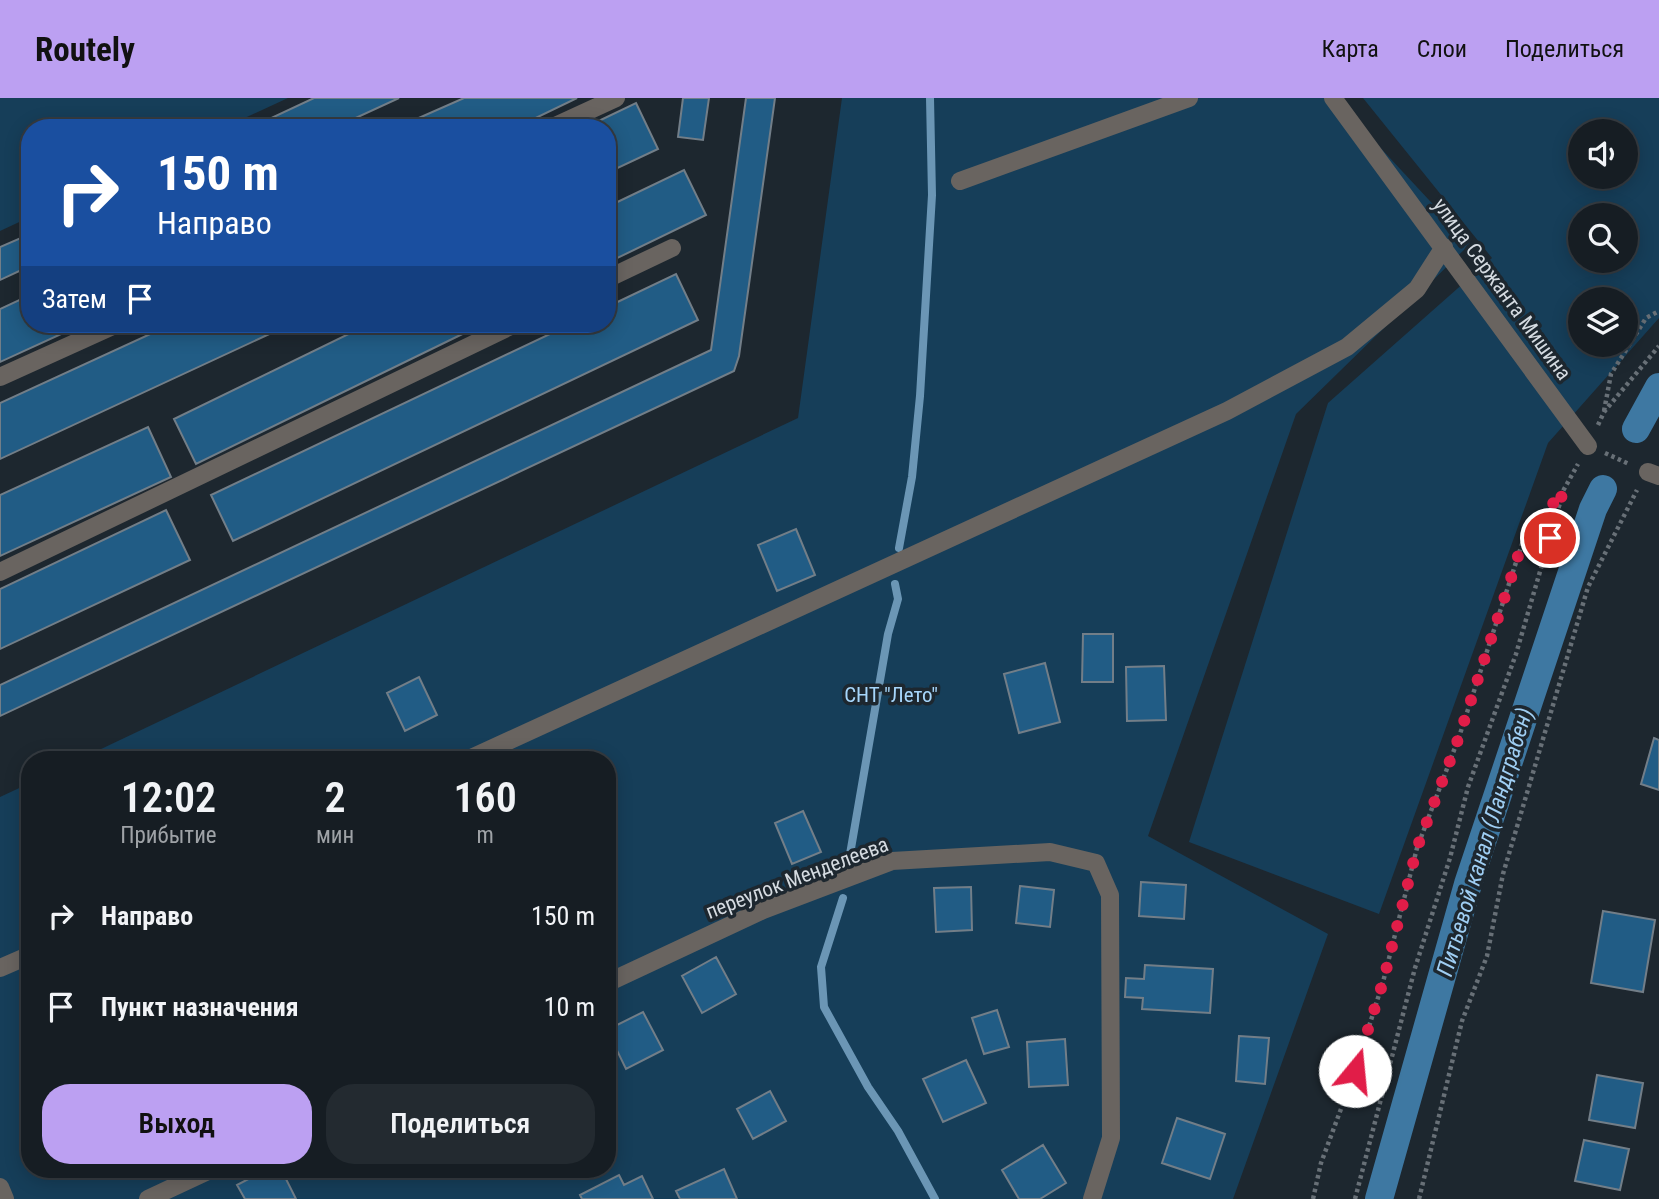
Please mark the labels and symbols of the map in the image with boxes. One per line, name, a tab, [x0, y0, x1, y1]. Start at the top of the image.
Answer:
street label: улица Сержанта Мишина	[1428, 193, 1576, 385]
pin	[1520, 508, 1580, 568]
park label: СНТ "Лето"	[844, 683, 938, 707]
water label: Питьевой канал (Ландграбен)	[1431, 704, 1539, 980]
street label: переулок Менделеева	[702, 832, 892, 924]
position arrow	[1318, 1034, 1392, 1108]

